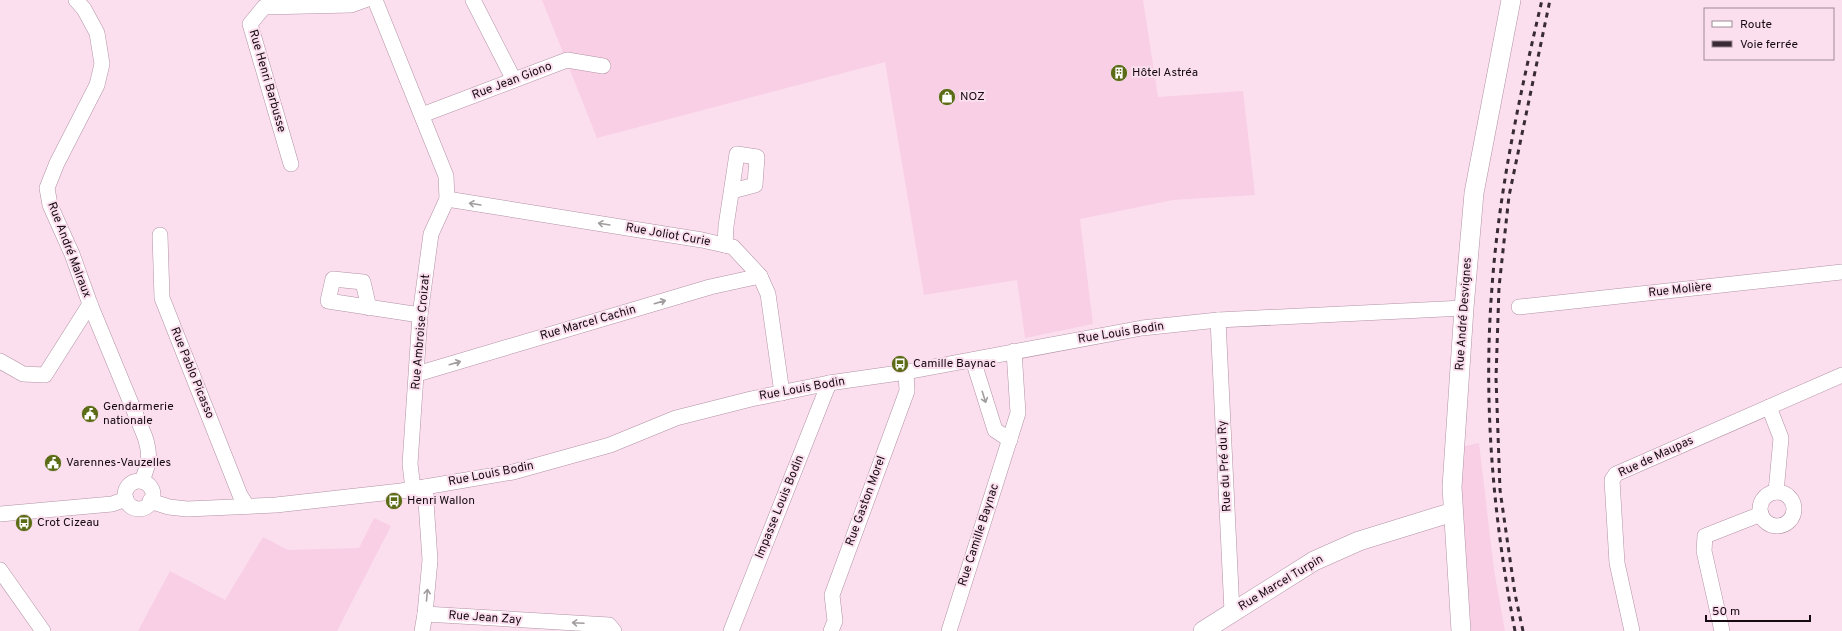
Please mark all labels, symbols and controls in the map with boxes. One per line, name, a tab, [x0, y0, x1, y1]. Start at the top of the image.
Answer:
legend	[1704, 8, 1834, 60]
text: Route	[1740, 17, 1772, 33]
street label: Rue Henri Barbusse	[245, 28, 289, 134]
text: Voie ferrée	[1740, 37, 1798, 53]
street label: Rue Jean Giono	[470, 58, 555, 104]
building icon: Hôtel Astréa	[1109, 63, 1129, 83]
place label: Hôtel Astréa	[1132, 65, 1198, 81]
shop icon: NOZ	[937, 87, 957, 107]
place label: NOZ	[960, 89, 985, 105]
one-way arrow	[469, 199, 482, 207]
street label: Rue André Malraux	[43, 200, 95, 300]
one-way arrow	[597, 220, 610, 228]
street label: Rue Joliot Curie	[624, 220, 712, 250]
street label: Rue André Desvignes	[1452, 257, 1476, 371]
street label: Rue Ambroise Croizat	[408, 274, 434, 390]
street label: Rue Molière	[1648, 279, 1712, 301]
one-way arrow	[653, 298, 666, 305]
street label: Rue Marcel Cachin	[538, 302, 638, 344]
street label: Rue Louis Bodin	[1077, 318, 1165, 348]
street label: Rue Pablo Picasso	[166, 325, 218, 421]
bus stop icon: Camille Baynac	[890, 354, 910, 374]
place label: Camille Baynac	[913, 356, 996, 372]
one-way arrow	[448, 359, 461, 366]
street label: Rue Louis Bodin	[758, 374, 846, 404]
one-way arrow	[981, 391, 989, 403]
place label: Gendarmerie nationale	[103, 399, 174, 429]
public building icon: Gendarmerie nationale	[80, 404, 100, 424]
street label: Rue du Pré du Ry	[1215, 420, 1235, 512]
street label: Rue de Maupas	[1616, 433, 1696, 481]
public building icon: Varennes-Vauzelles	[43, 453, 63, 473]
street label: Impasse Louis Bodin	[752, 453, 808, 561]
street label: Rue Gaston Morel	[842, 454, 890, 548]
place label: Varennes-Vauzelles	[66, 455, 171, 471]
street label: Rue Louis Bodin	[447, 458, 535, 490]
street label: Rue Camille Baynac	[955, 482, 1003, 588]
bus stop icon: Henri Wallon	[384, 491, 404, 511]
place label: Henri Wallon	[407, 493, 475, 509]
bus stop icon: Crot Cizeau	[14, 513, 34, 533]
place label: Crot Cizeau	[37, 515, 99, 531]
street label: Rue Marcel Turpin	[1236, 551, 1326, 615]
one-way arrow	[423, 589, 430, 602]
scale bar	[1706, 597, 1810, 623]
text: 50 m	[1712, 604, 1740, 620]
street label: Rue Jean Zay	[448, 607, 522, 629]
one-way arrow	[572, 620, 585, 627]

